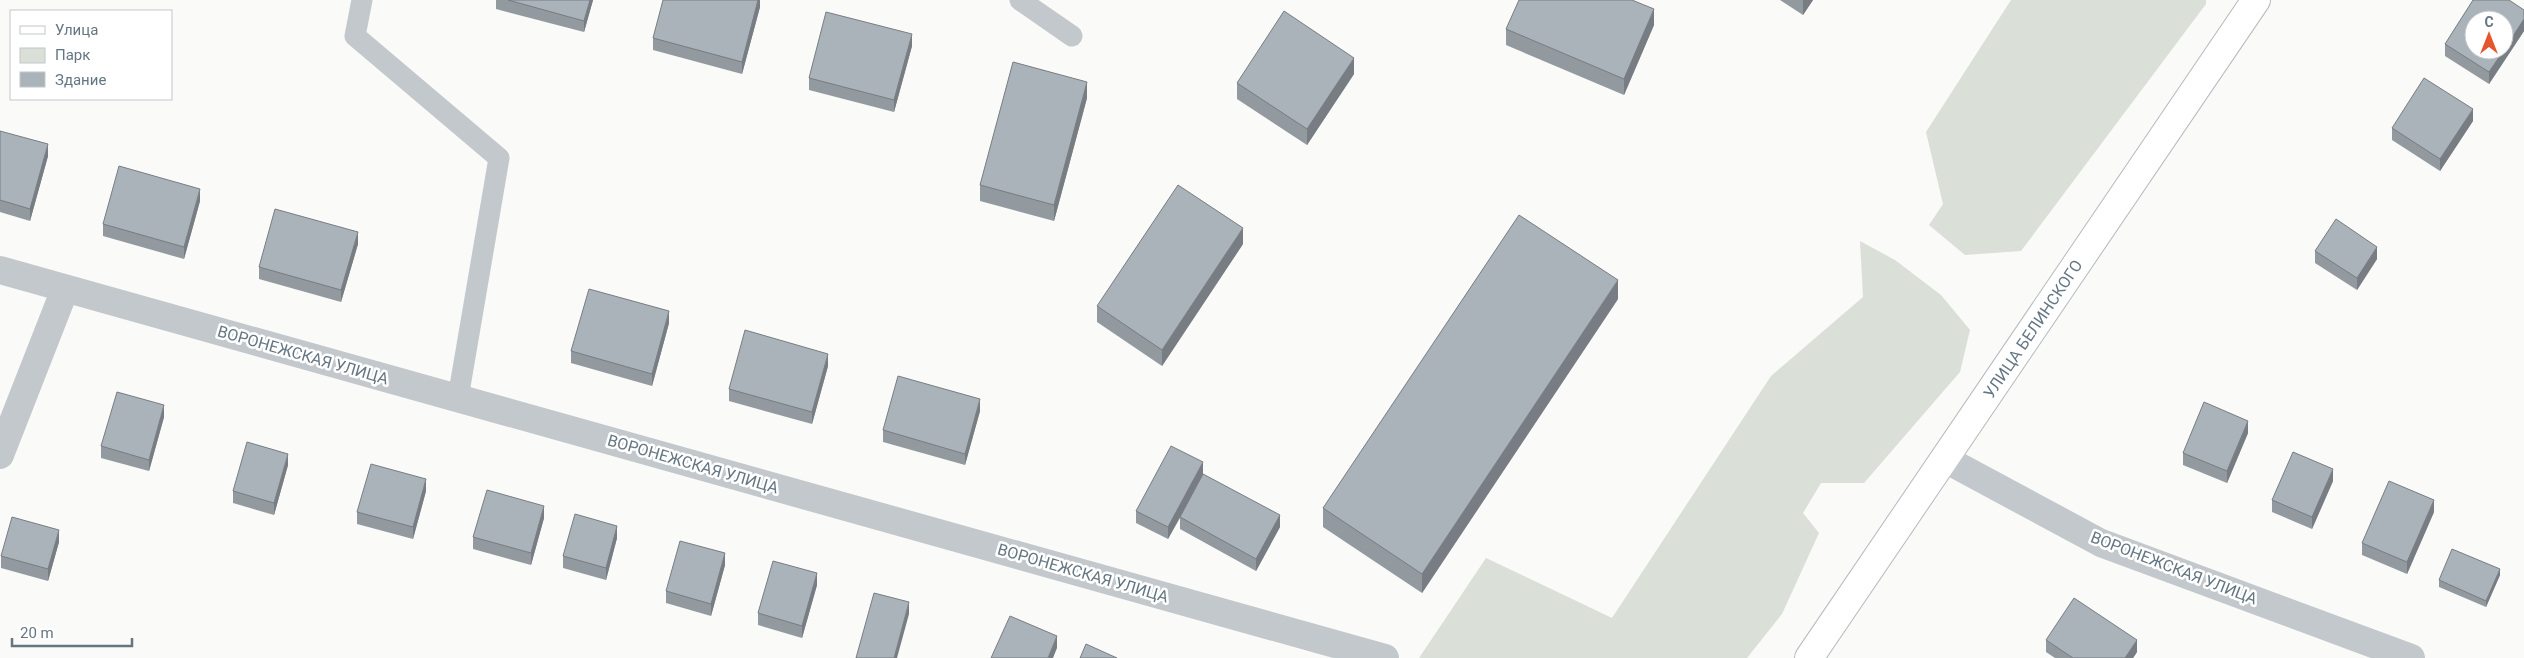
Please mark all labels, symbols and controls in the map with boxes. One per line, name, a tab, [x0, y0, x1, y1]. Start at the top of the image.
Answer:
legend	[10, 10, 172, 100]
north arrow	[2464, 10, 2514, 60]
text: С	[2484, 14, 2494, 30]
text: Улица	[55, 21, 98, 39]
text: Парк	[55, 46, 90, 64]
text: Здание	[55, 71, 106, 89]
street label: УЛИЦА БЕЛИНСКОГО	[1980, 256, 2086, 402]
street label: ВОРОНЕЖСКАЯ УЛИЦА	[215, 321, 391, 389]
street label: ВОРОНЕЖСКАЯ УЛИЦА	[605, 430, 781, 498]
street label: ВОРОНЕЖСКАЯ УЛИЦА	[2088, 527, 2260, 609]
street label: ВОРОНЕЖСКАЯ УЛИЦА	[995, 539, 1171, 607]
scale bar	[12, 616, 132, 648]
text: 20 m	[20, 624, 54, 642]

